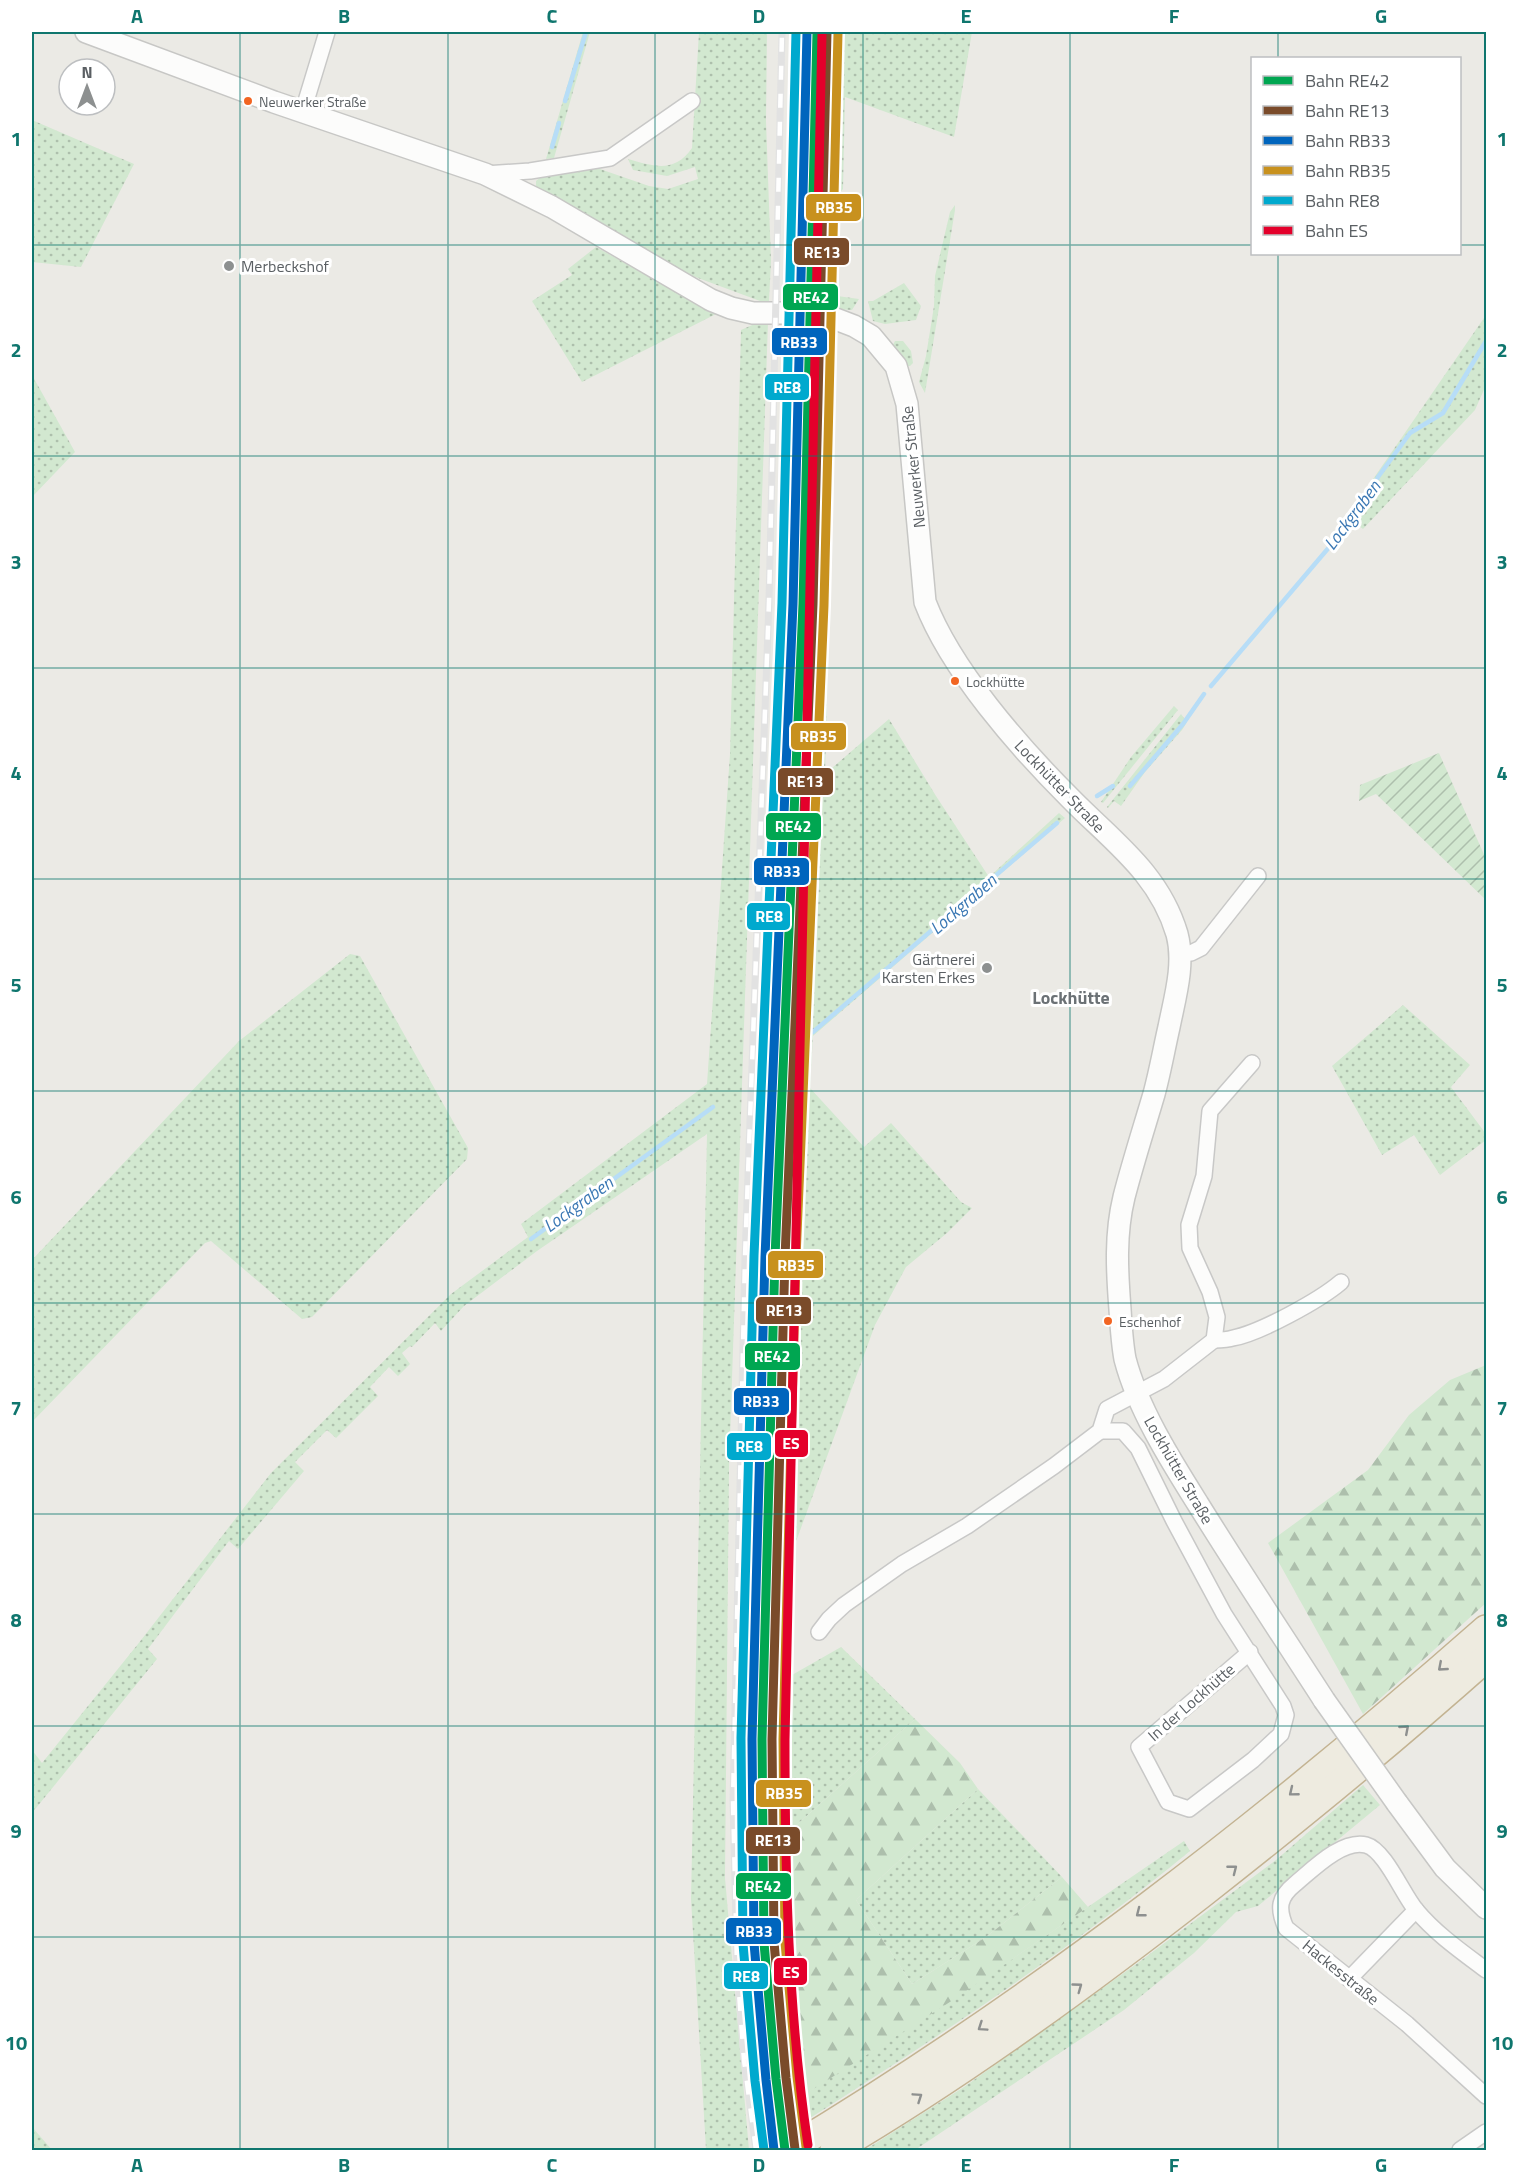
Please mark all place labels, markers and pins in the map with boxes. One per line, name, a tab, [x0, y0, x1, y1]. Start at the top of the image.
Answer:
place label: Neuwerker Straße	[259, 91, 366, 112]
marker: Neuwerker Straße	[242, 95, 254, 107]
place label: Merbeckshof	[241, 254, 330, 278]
marker: Merbeckshof	[222, 259, 236, 273]
place label: Lockhütte	[966, 671, 1025, 692]
marker: Lockhütte	[949, 675, 961, 687]
place label: Gärtnerei Karsten Erkes	[882, 947, 975, 989]
marker: Gärtnerei Karsten Erkes	[980, 961, 994, 975]
place label: Eschenhof	[1119, 1311, 1181, 1332]
marker: Eschenhof	[1102, 1315, 1114, 1327]

